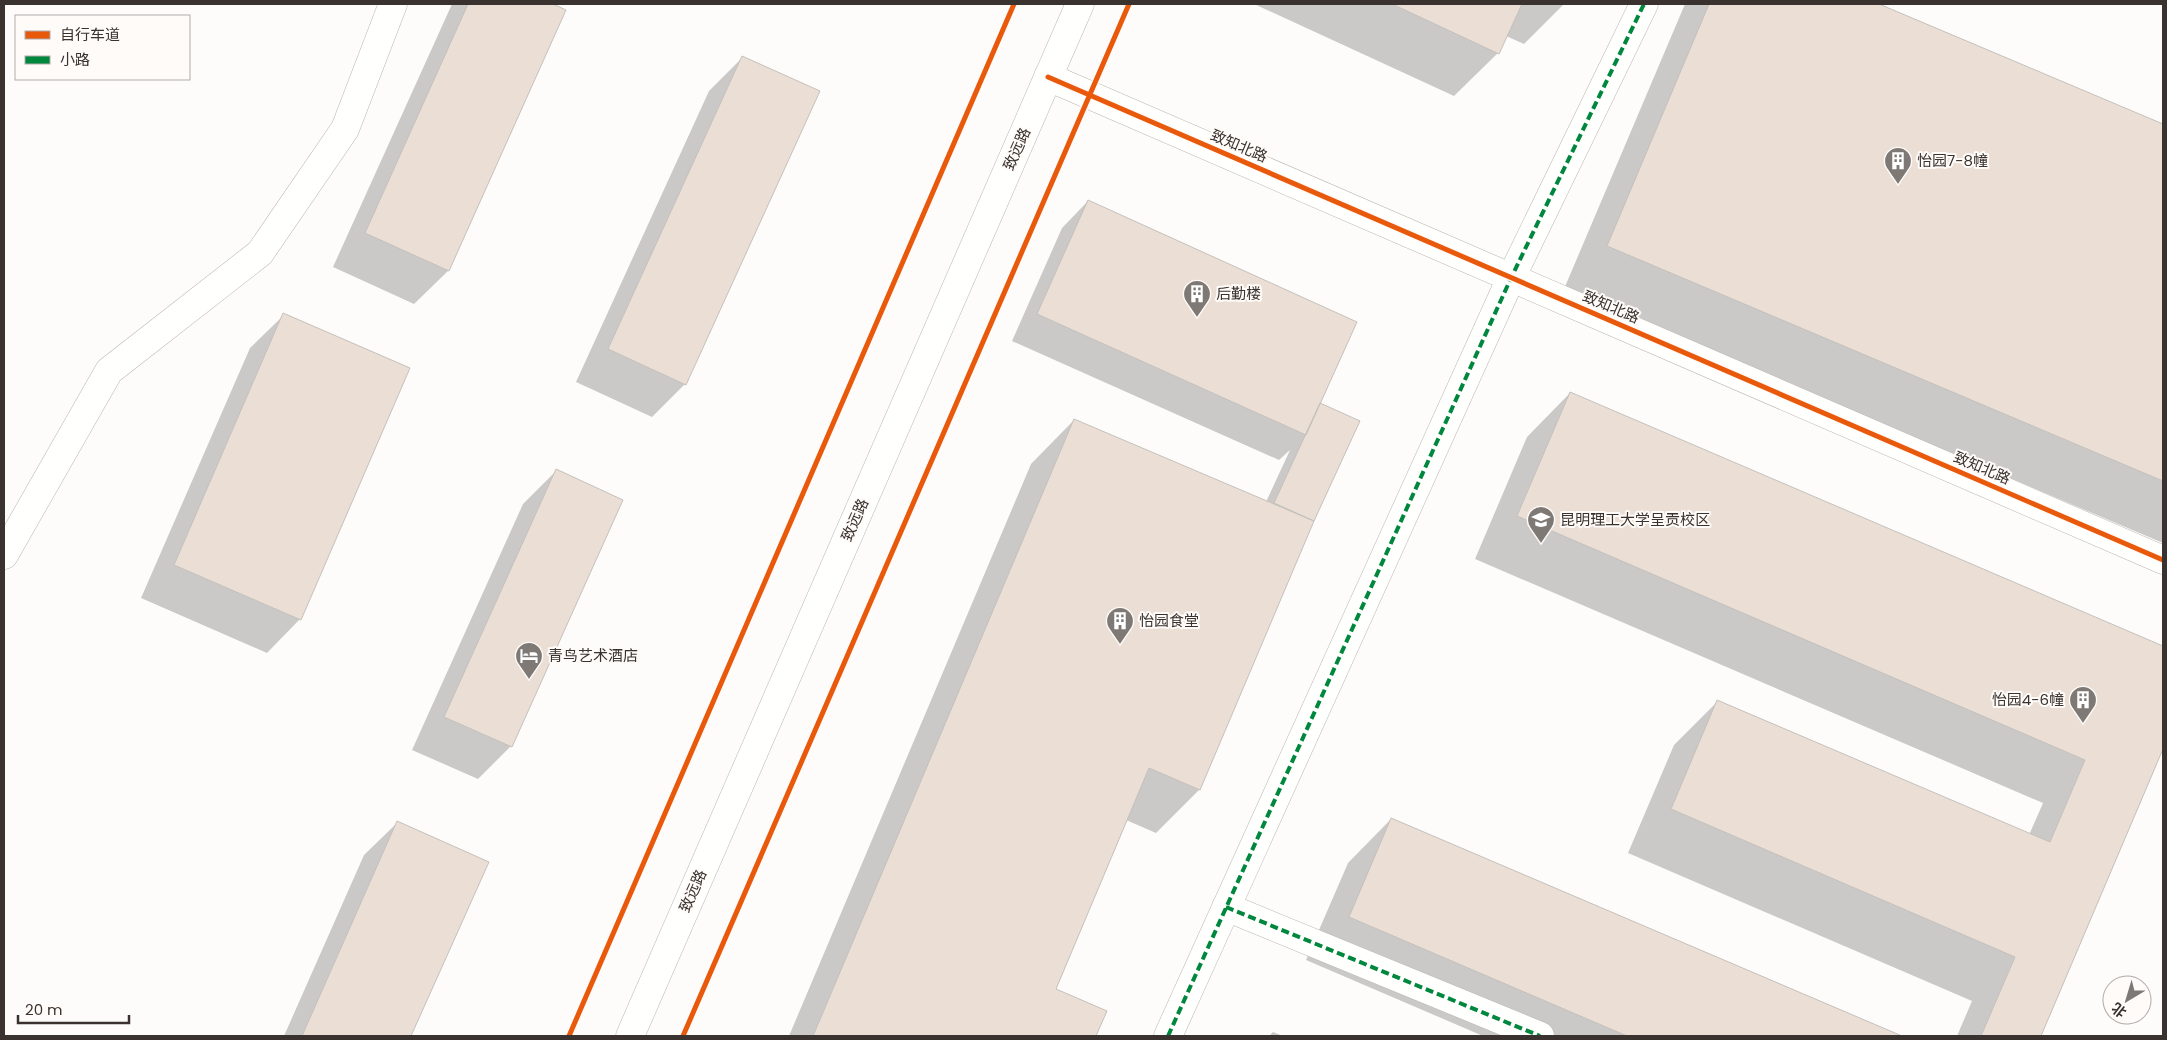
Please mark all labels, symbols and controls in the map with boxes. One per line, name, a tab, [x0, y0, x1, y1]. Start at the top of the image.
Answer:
legend	[15, 15, 190, 80]
text: 自行车道	[60, 24, 120, 45]
text: 小路	[60, 49, 90, 70]
street label: 致远路	[998, 124, 1035, 174]
street label: 致知北路	[1207, 124, 1271, 167]
building icon: 怡园7-8幢	[1883, 146, 1913, 185]
place label: 怡园7-8幢	[1917, 150, 1988, 171]
building icon: 后勤楼	[1182, 279, 1212, 318]
place label: 后勤楼	[1216, 283, 1261, 304]
street label: 致知北路	[1579, 285, 1643, 328]
street label: 致知北路	[1950, 446, 2014, 489]
street label: 致远路	[836, 495, 873, 545]
school or university icon: 昆明理工大学呈贡校区	[1526, 505, 1556, 544]
place label: 昆明理工大学呈贡校区	[1560, 509, 1710, 530]
building icon: 怡园食堂	[1105, 606, 1135, 645]
place label: 怡园食堂	[1139, 610, 1199, 631]
hotel icon: 青鸟艺术酒店	[514, 641, 544, 680]
place label: 青鸟艺术酒店	[548, 645, 638, 666]
building icon: 怡园4-6幢	[2068, 685, 2098, 724]
place label: 怡园4-6幢	[1992, 689, 2064, 710]
street label: 致远路	[674, 866, 711, 916]
north arrow	[2102, 975, 2152, 1025]
scale bar	[18, 992, 129, 1024]
text: 北	[2107, 998, 2131, 1022]
text: 20 m	[25, 999, 63, 1020]

